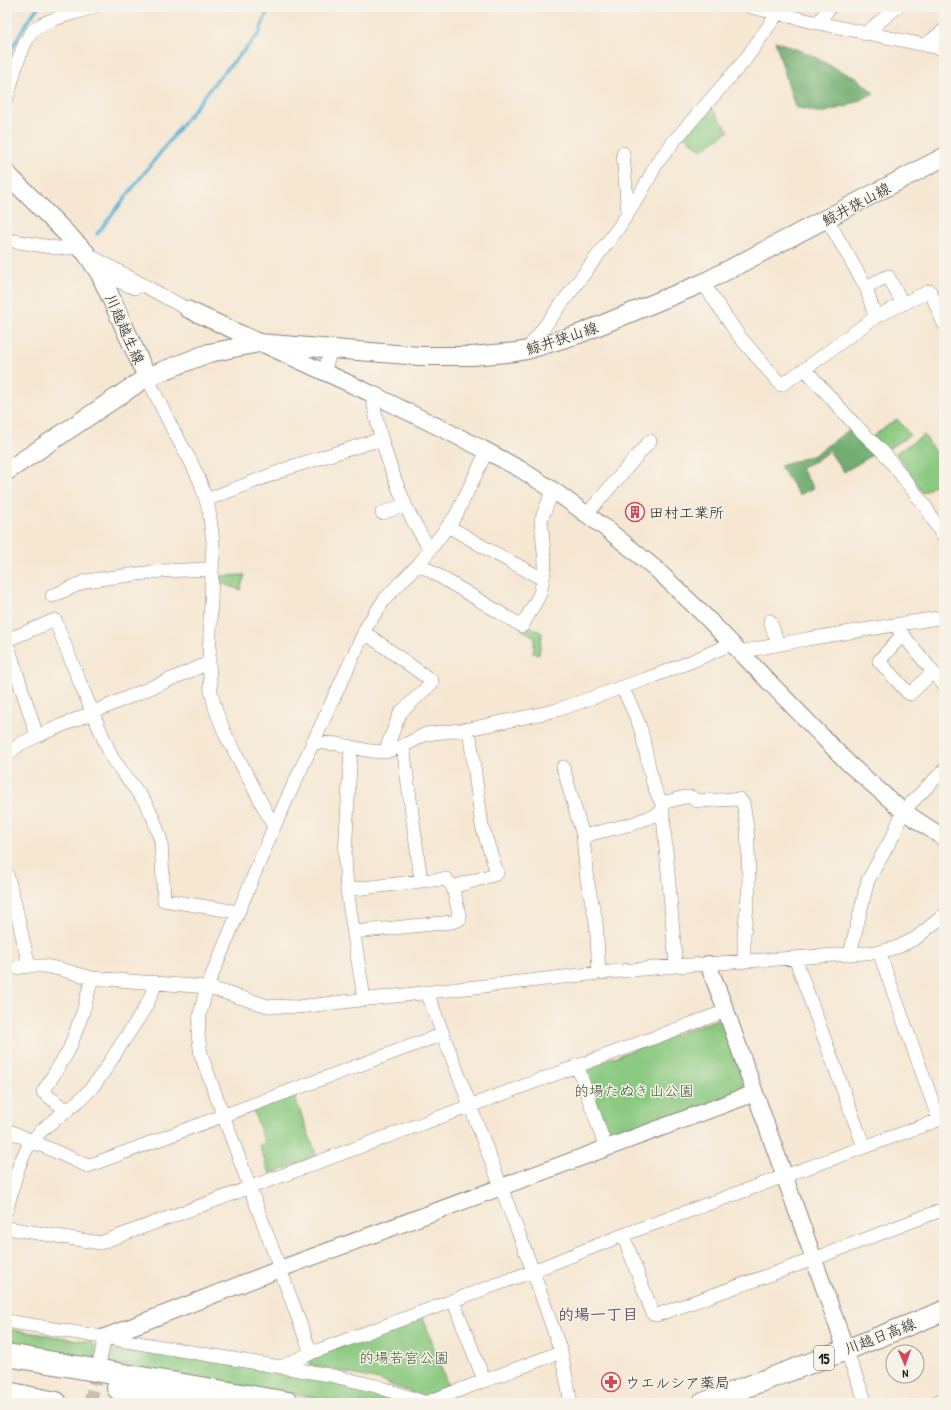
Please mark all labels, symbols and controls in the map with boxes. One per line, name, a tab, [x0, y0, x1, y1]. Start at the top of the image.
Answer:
street label: 鯨井狭山線	[818, 177, 894, 231]
street label: 川越越生線	[100, 290, 150, 368]
street label: 鯨井狭山線	[523, 316, 601, 360]
building icon: 田村工業所	[624, 501, 646, 523]
place label: 田村工業所	[649, 502, 724, 523]
park label: 的場たぬき山公園	[574, 1080, 694, 1101]
district label: 的場一丁目	[558, 1303, 638, 1325]
street label: 川越日高線	[841, 1313, 919, 1359]
north arrow	[885, 1344, 925, 1384]
road number: 15	[814, 1346, 834, 1370]
park label: 的場若宮公園	[359, 1347, 449, 1368]
text: N	[902, 1367, 909, 1381]
pharmacy icon: ウエルシア薬局	[600, 1371, 622, 1393]
place label: ウエルシア薬局	[625, 1372, 730, 1393]

